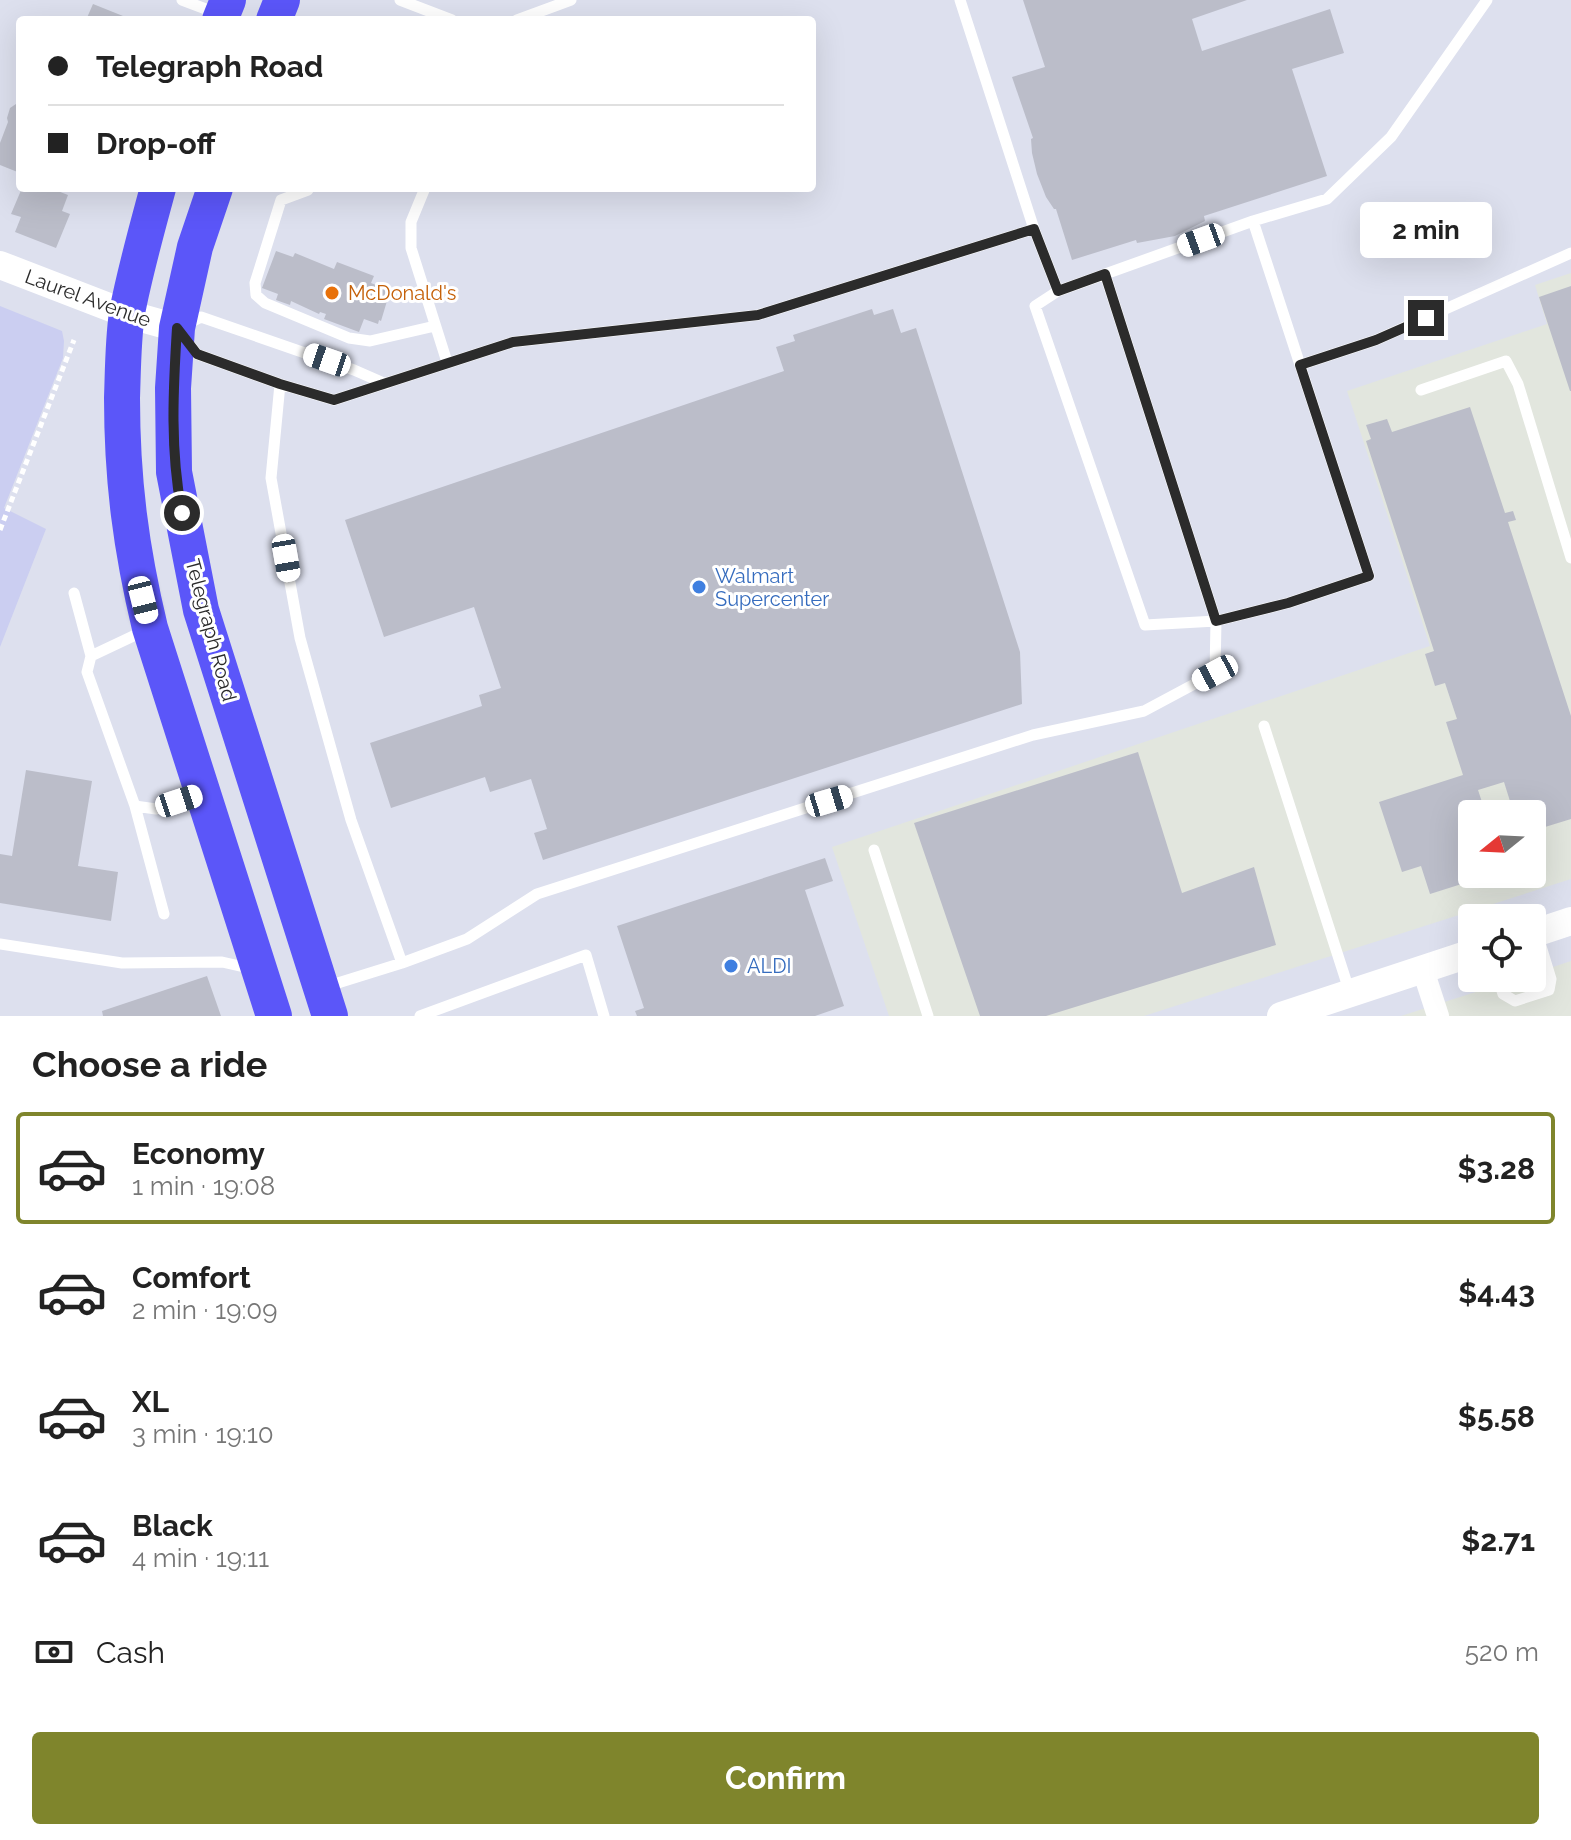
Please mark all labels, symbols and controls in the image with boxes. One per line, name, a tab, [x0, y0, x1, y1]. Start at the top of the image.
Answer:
text: Telegraph Road	[96, 49, 323, 84]
text: Drop-off	[96, 126, 216, 161]
callout: 2 min	[1360, 202, 1492, 258]
text: 2 min	[1392, 215, 1460, 245]
car	[1174, 221, 1228, 259]
street label: Laurel Avenue	[22, 264, 155, 332]
place label: McDonald's	[348, 281, 456, 305]
marker: McDonald's	[323, 284, 341, 302]
route end	[1408, 300, 1444, 336]
car	[300, 341, 354, 379]
route start	[164, 495, 200, 531]
car	[270, 532, 302, 584]
street label: Telegraph Road	[180, 556, 242, 704]
place label: Walmart Supercenter	[715, 564, 829, 611]
car	[126, 574, 160, 626]
marker: Walmart Supercenter	[690, 578, 708, 596]
car	[1188, 651, 1242, 695]
car	[152, 782, 206, 820]
car	[803, 783, 855, 819]
north arrow	[1458, 800, 1546, 888]
map controls	[1458, 800, 1546, 992]
button: locate	[1458, 904, 1546, 992]
place label: ALDI	[747, 954, 791, 978]
marker: ALDI	[722, 957, 740, 975]
text: Choose a ride	[32, 1043, 267, 1085]
icon: car	[36, 1132, 108, 1204]
text: Economy	[132, 1136, 265, 1171]
text: $3.28	[1458, 1151, 1535, 1186]
text: 1 min · 19:08	[132, 1171, 275, 1201]
icon: car	[36, 1256, 108, 1328]
text: Comfort	[132, 1260, 251, 1295]
text: $4.43	[1458, 1275, 1535, 1310]
text: 2 min · 19:09	[132, 1295, 277, 1325]
icon: car	[36, 1380, 108, 1452]
text: XL	[132, 1384, 169, 1419]
text: $5.58	[1458, 1399, 1535, 1434]
text: 3 min · 19:10	[132, 1419, 274, 1449]
icon: car	[36, 1504, 108, 1576]
text: Black	[132, 1508, 213, 1543]
text: $2.71	[1461, 1523, 1535, 1558]
text: 4 min · 19:11	[132, 1543, 269, 1573]
icon: cash	[32, 1630, 76, 1674]
text: Cash	[96, 1635, 165, 1670]
text: 520 m	[1465, 1637, 1539, 1667]
button: Confirm	[32, 1732, 1539, 1824]

